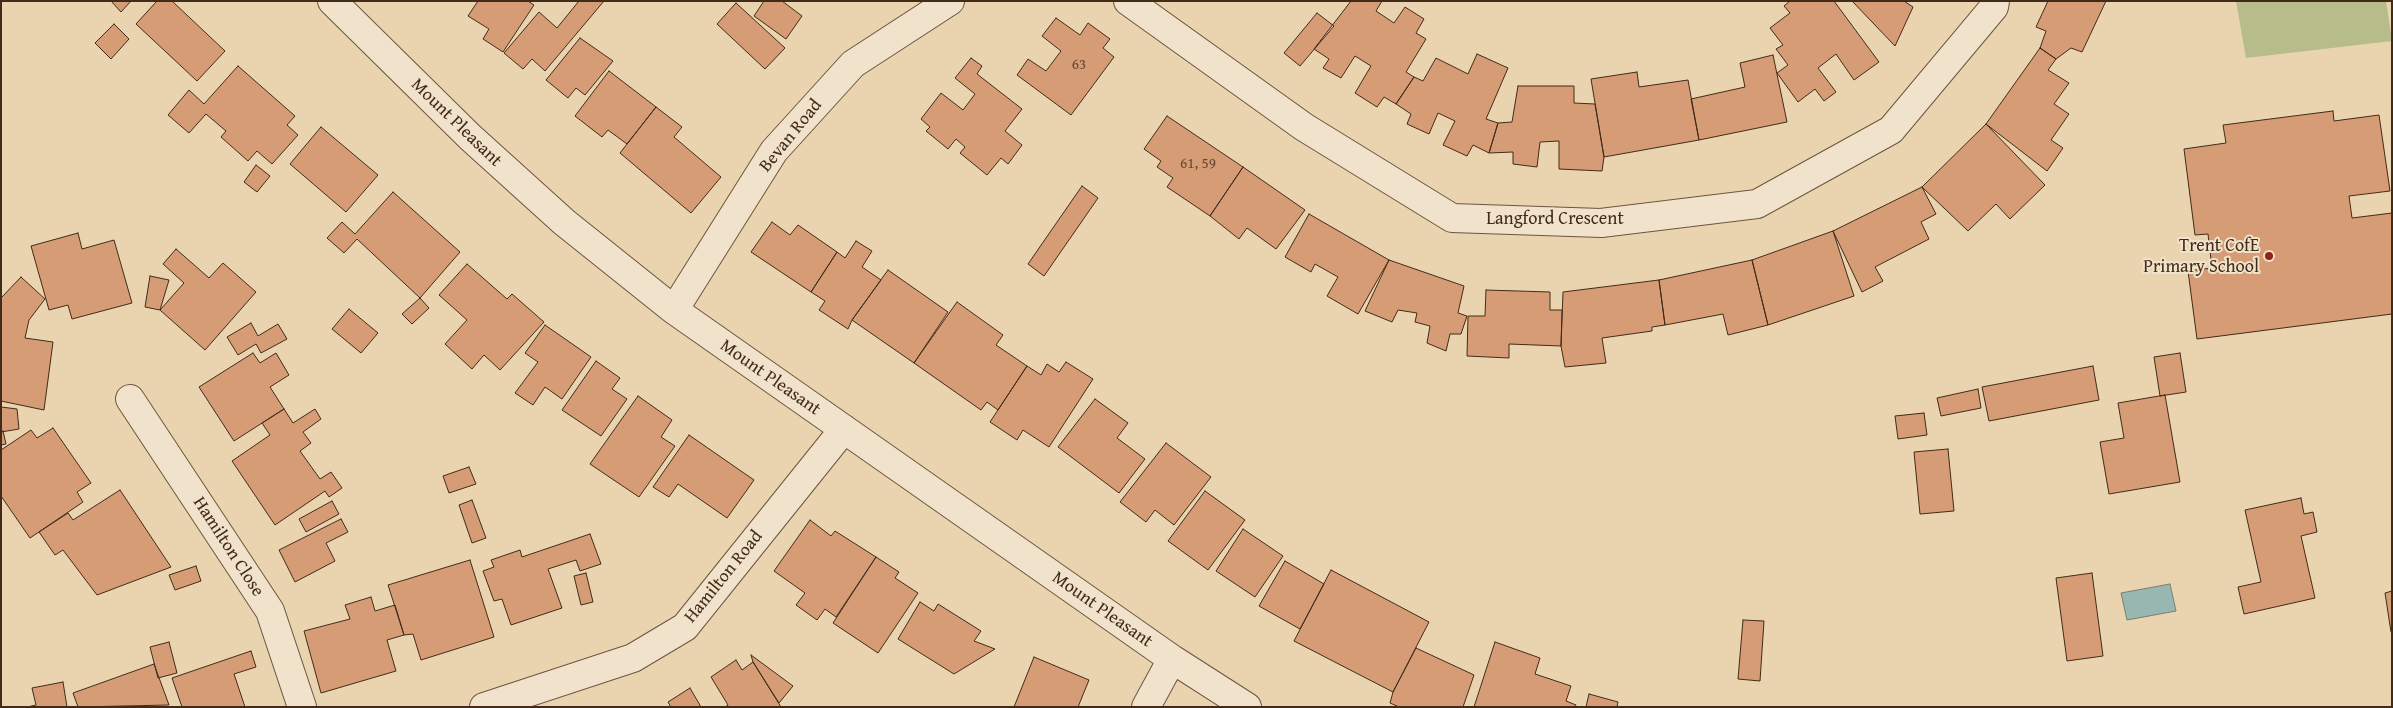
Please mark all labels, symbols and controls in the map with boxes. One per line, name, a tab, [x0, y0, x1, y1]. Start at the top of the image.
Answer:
house number: 63	[1072, 56, 1086, 74]
street label: Mount Pleasant	[406, 74, 506, 172]
street label: Bevan Road	[755, 95, 827, 177]
house number: 61, 59	[1180, 155, 1216, 173]
street label: Langford Crescent	[1486, 208, 1624, 230]
place label: Trent CofE Primary School	[2143, 235, 2259, 278]
marker: Trent CofE Primary School	[2263, 250, 2275, 262]
street label: Mount Pleasant	[716, 335, 824, 421]
street label: Hamilton Close	[188, 493, 268, 601]
street label: Hamilton Road	[680, 526, 768, 628]
street label: Mount Pleasant	[1048, 567, 1156, 653]

